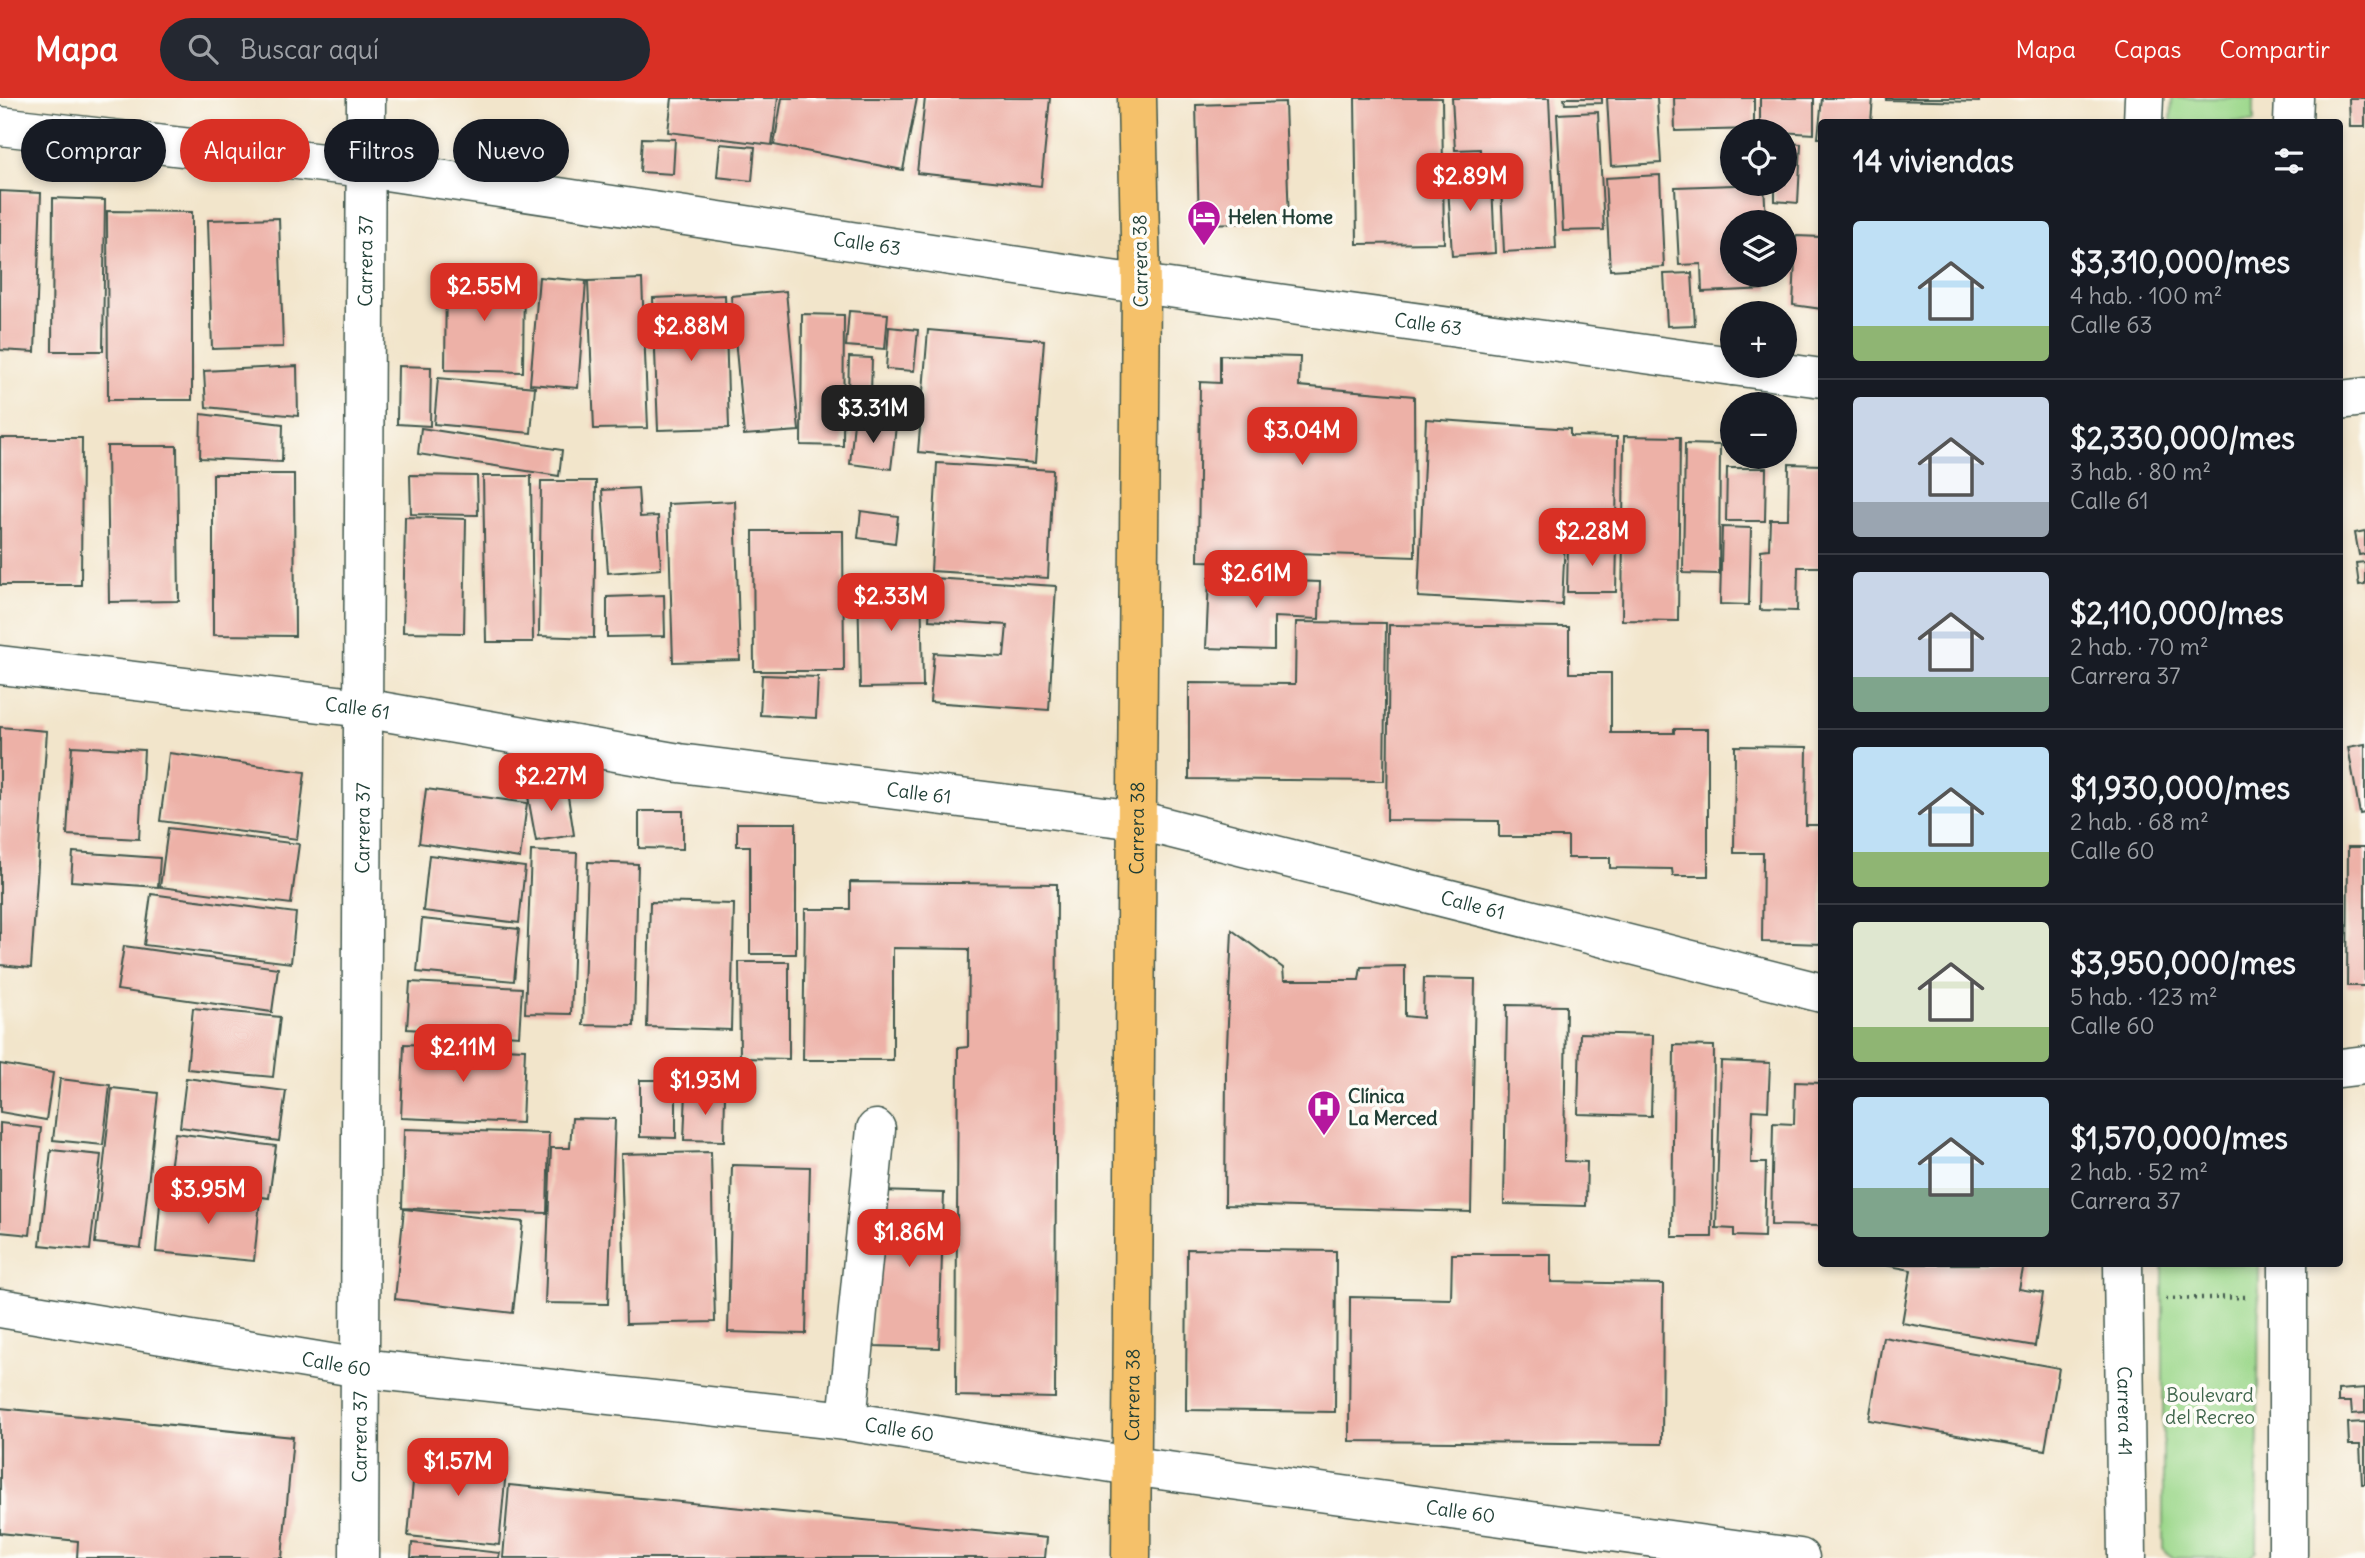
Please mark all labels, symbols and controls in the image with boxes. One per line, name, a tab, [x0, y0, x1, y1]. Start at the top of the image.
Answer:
search box	[160, 18, 650, 81]
text: Mapa	[35, 28, 118, 70]
icon: search	[184, 30, 222, 68]
text: Buscar aquí	[240, 33, 379, 66]
text: Mapa	[2015, 34, 2076, 64]
text: Capas	[2114, 34, 2181, 64]
text: Compartir	[2219, 34, 2330, 64]
chip: Comprar	[21, 119, 166, 182]
chip: Alquilar	[180, 119, 310, 182]
chip: Filtros	[324, 119, 439, 182]
chip: Nuevo	[453, 119, 569, 182]
map controls	[1720, 119, 1797, 469]
button: locate	[1720, 119, 1797, 196]
text: 14 viviendas	[1853, 142, 2014, 180]
icon: filters	[2270, 142, 2308, 180]
pin: $2.89M	[1413, 153, 1527, 213]
text: $2.89M	[1432, 161, 1508, 190]
hotel icon: Helen Home	[1185, 198, 1223, 247]
place label: Helen Home	[1228, 205, 1333, 229]
button: layers	[1720, 210, 1797, 287]
street label: Carrera 38	[1127, 214, 1153, 308]
street label: Carrera 37	[353, 215, 377, 307]
street label: Calle 63	[831, 226, 903, 260]
text: $3,310,000/mes	[2070, 243, 2290, 281]
icon: home	[1909, 249, 1993, 333]
pin: $2.55M	[427, 264, 541, 323]
text: $2.55M	[446, 271, 522, 300]
text: 4 hab. · 100 m²	[2070, 281, 2222, 310]
button: +	[1720, 301, 1797, 378]
pin: $2.88M	[634, 303, 748, 363]
street label: Calle 63	[1393, 307, 1464, 340]
text: Calle 63	[2070, 310, 2153, 339]
text: $2.88M	[653, 311, 729, 340]
pin: $3.31M	[816, 386, 930, 445]
button: −	[1720, 392, 1797, 469]
text: $3.31M	[837, 393, 909, 422]
pin: $3.04M	[1245, 408, 1359, 467]
text: $3.04M	[1263, 415, 1341, 444]
text: $2,330,000/mes	[2070, 419, 2295, 457]
icon: home	[1909, 425, 1993, 509]
text: 3 hab. · 80 m²	[2070, 457, 2211, 486]
text: Calle 61	[2070, 486, 2149, 515]
pin: $2.28M	[1535, 508, 1649, 568]
text: $2.28M	[1555, 516, 1629, 545]
pin: $2.61M	[1199, 550, 1313, 610]
text: $2.61M	[1220, 558, 1292, 587]
pin: $2.33M	[834, 574, 948, 633]
text: $2.33M	[854, 581, 928, 610]
text: $2,110,000/mes	[2070, 594, 2284, 632]
icon: home	[1909, 600, 1993, 684]
text: 2 hab. · 70 m²	[2070, 632, 2209, 661]
text: Carrera 37	[2070, 661, 2181, 690]
street label: Calle 61	[324, 692, 392, 724]
pin: $2.27M	[494, 754, 608, 813]
text: $2.27M	[515, 761, 587, 790]
text: $1,930,000/mes	[2070, 769, 2290, 807]
icon: home	[1909, 775, 1993, 859]
street label: Calle 61	[885, 777, 953, 809]
street label: Carrera 38	[1124, 781, 1149, 875]
street label: Carrera 37	[350, 782, 375, 874]
text: 2 hab. · 68 m²	[2070, 807, 2209, 836]
text: Calle 60	[2070, 836, 2155, 865]
street label: Calle 61	[1438, 885, 1507, 924]
text: $3,950,000/mes	[2070, 944, 2296, 982]
icon: home	[1909, 950, 1993, 1034]
text: 5 hab. · 123 m²	[2070, 982, 2218, 1011]
text: Calle 60	[2070, 1011, 2155, 1040]
pin: $2.11M	[406, 1024, 520, 1084]
text: $2.11M	[430, 1032, 496, 1061]
pin: $1.93M	[648, 1058, 762, 1117]
text: $1.93M	[669, 1065, 741, 1094]
place label: Clínica La Merced	[1348, 1084, 1437, 1130]
hospital icon: Clínica La Merced	[1305, 1088, 1343, 1137]
text: $1,570,000/mes	[2070, 1119, 2288, 1157]
icon: home	[1909, 1125, 1993, 1209]
text: 2 hab. · 52 m²	[2070, 1157, 2208, 1186]
pin: $3.95M	[151, 1166, 265, 1226]
text: $3.95M	[170, 1174, 246, 1203]
text: Carrera 37	[2070, 1186, 2181, 1215]
pin: $1.86M	[852, 1210, 966, 1269]
text: $1.86M	[873, 1217, 945, 1246]
street label: Calle 60	[300, 1346, 372, 1381]
street label: Carrera 38	[1120, 1348, 1145, 1442]
street label: Carrera 41	[2112, 1366, 2138, 1456]
park label: Boulevard del Recreo	[2165, 1383, 2255, 1429]
street label: Carrera 37	[347, 1391, 372, 1483]
street label: Calle 60	[863, 1412, 936, 1447]
pin: $1.57M	[401, 1438, 515, 1498]
text: $1.57M	[423, 1446, 493, 1475]
street label: Calle 60	[1424, 1495, 1497, 1528]

